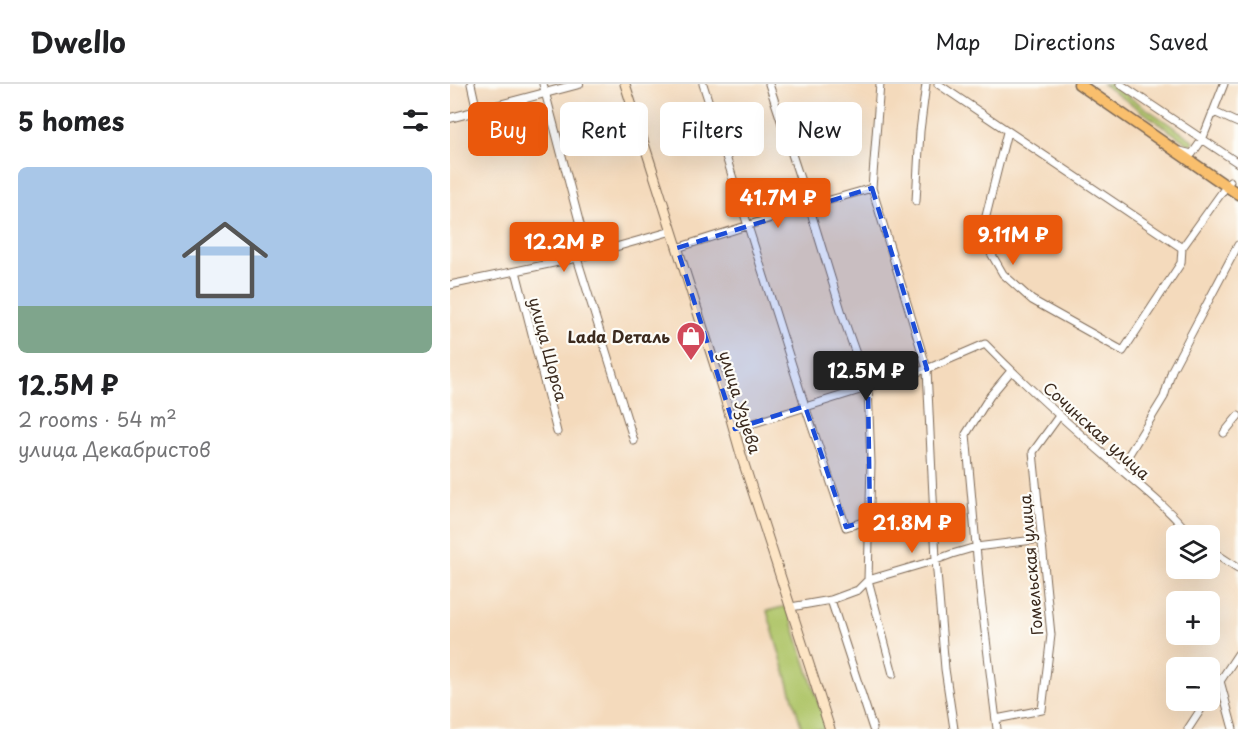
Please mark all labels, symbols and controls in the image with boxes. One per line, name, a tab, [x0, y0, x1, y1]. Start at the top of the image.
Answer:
text: Dwello	[30, 20, 126, 63]
text: Map	[935, 25, 980, 57]
text: Directions	[1013, 25, 1115, 57]
text: Saved	[1148, 25, 1208, 57]
text: 5 homes	[18, 101, 124, 140]
chip: Buy	[468, 102, 548, 156]
chip: Rent	[560, 102, 648, 156]
chip: Filters	[660, 102, 764, 156]
chip: New	[776, 102, 862, 156]
icon: filters	[399, 104, 432, 137]
pin: 41.7M ₽	[723, 178, 833, 229]
text: 41.7M ₽	[739, 182, 817, 212]
icon: home	[171, 206, 279, 314]
pin: 9.11M ₽	[958, 215, 1068, 266]
text: 9.11M ₽	[977, 219, 1049, 249]
pin: 12.2M ₽	[509, 222, 619, 273]
text: 12.2M ₽	[524, 226, 604, 256]
street label: улица Щорса	[524, 294, 574, 404]
shop icon: Lada Dеталь	[675, 320, 707, 362]
place label: Lada Dеталь	[567, 324, 670, 348]
street label: улица Узуева	[714, 347, 768, 457]
pin: 12.5M ₽	[811, 351, 921, 402]
text: 12.5M ₽	[827, 355, 905, 385]
text: 12.5M ₽	[18, 365, 118, 404]
street label: Сочинская улица	[1038, 375, 1156, 485]
text: 2 rooms · 54 m²	[18, 404, 177, 434]
text: улица Декабристов	[18, 434, 211, 464]
street label: Гомельская улица	[1012, 494, 1048, 636]
pin: 21.8M ₽	[857, 503, 967, 554]
text: 21.8M ₽	[872, 507, 952, 537]
map controls	[1166, 525, 1220, 711]
button: layers	[1166, 525, 1220, 579]
button: +	[1166, 591, 1220, 645]
button: −	[1166, 657, 1220, 711]

